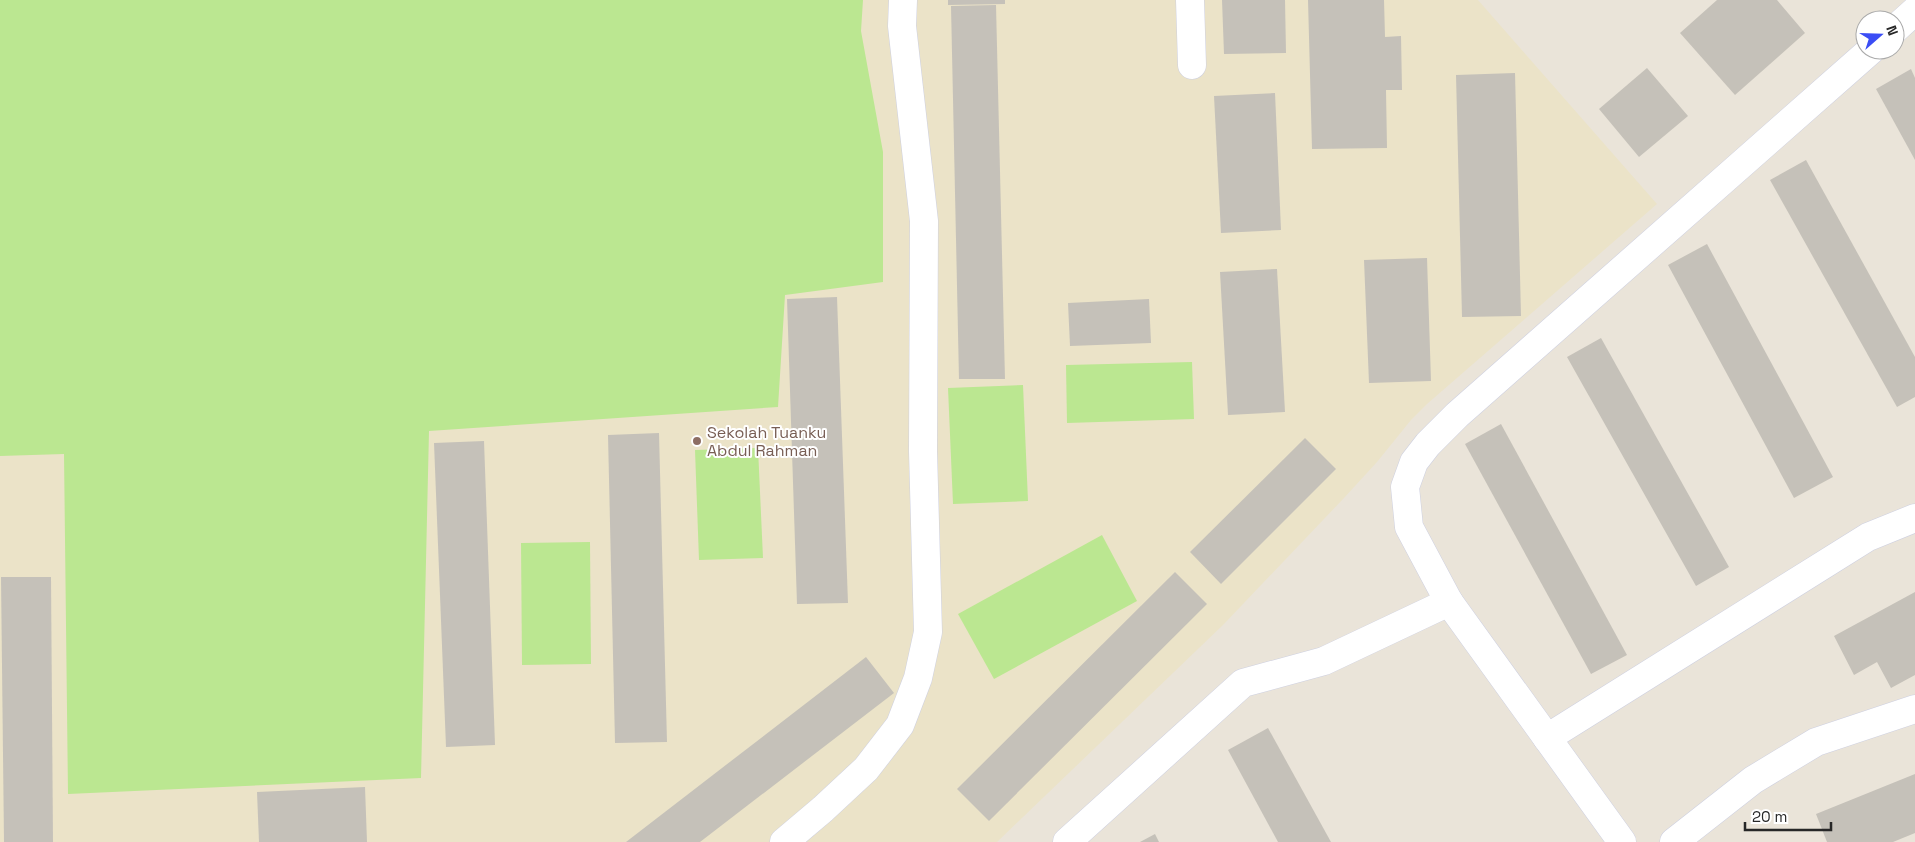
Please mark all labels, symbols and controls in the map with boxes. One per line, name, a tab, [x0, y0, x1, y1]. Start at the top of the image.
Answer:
north arrow	[1855, 10, 1905, 60]
text: N	[1882, 23, 1902, 38]
place label: Sekolah Tuanku Abdul Rahman	[707, 422, 826, 461]
marker: Sekolah Tuanku Abdul Rahman	[691, 435, 703, 447]
scale bar	[1745, 800, 1831, 832]
text: 20 m	[1752, 807, 1787, 826]

